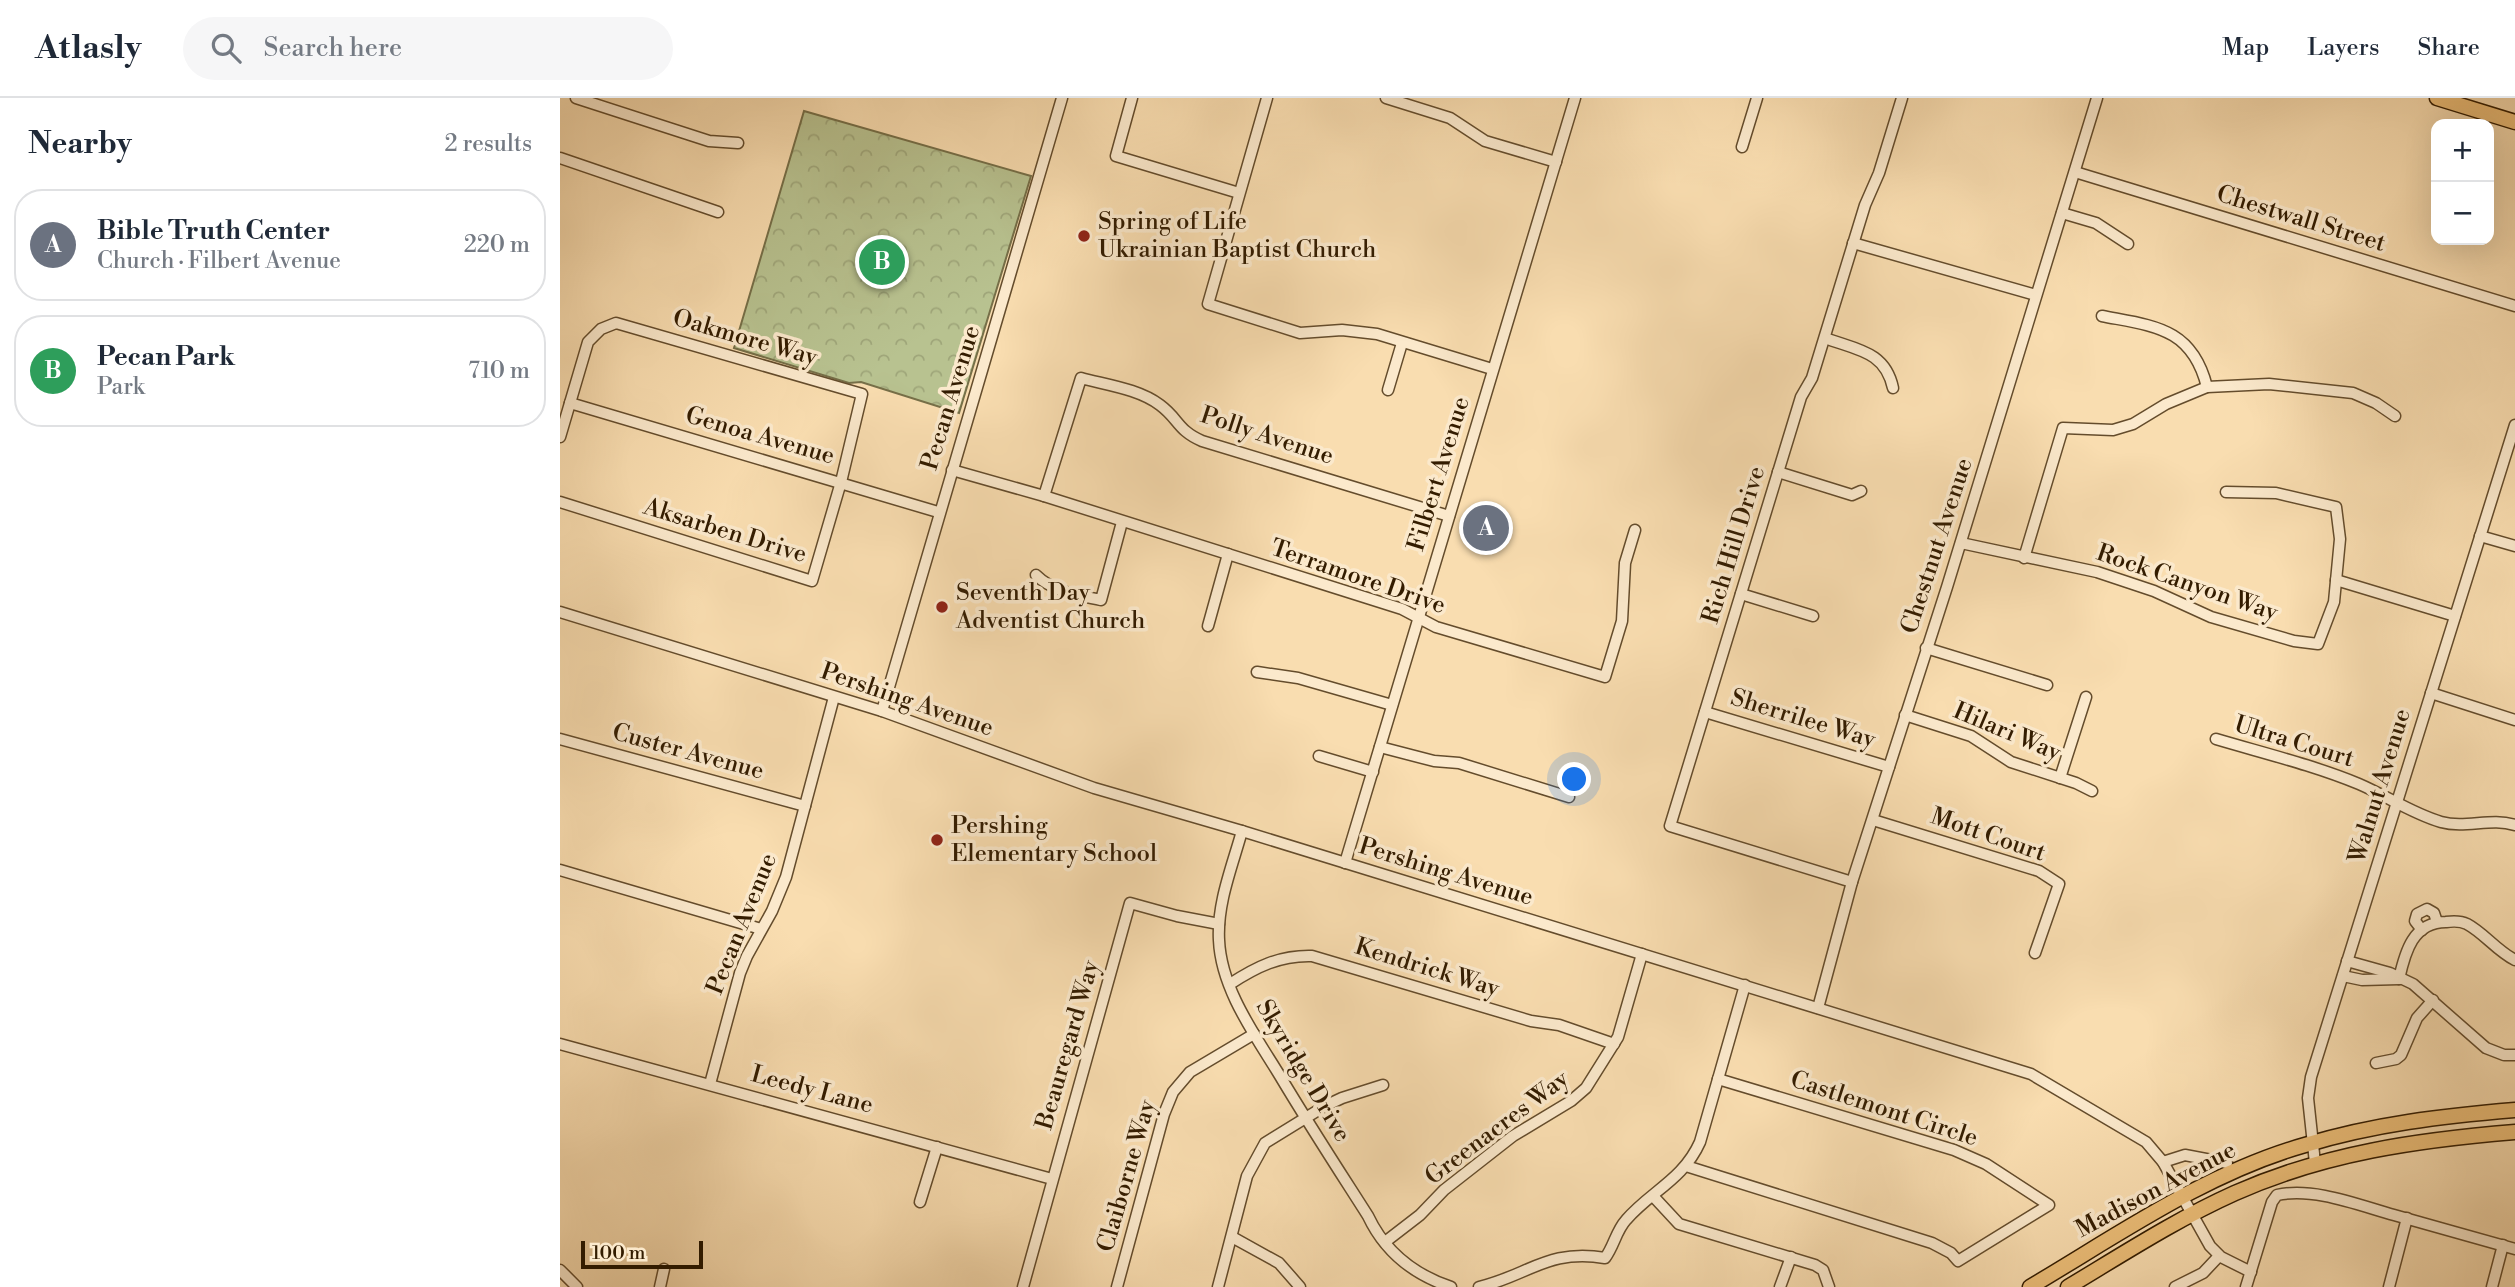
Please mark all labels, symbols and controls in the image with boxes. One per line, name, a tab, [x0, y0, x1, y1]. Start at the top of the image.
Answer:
search box	[183, 17, 673, 80]
text: Atlasly	[35, 28, 141, 69]
icon: search	[207, 29, 245, 67]
text: Search here	[263, 32, 402, 64]
text: Map	[2222, 33, 2269, 63]
text: Layers	[2307, 33, 2379, 63]
text: Share	[2417, 33, 2480, 63]
map controls	[2431, 119, 2494, 245]
button: +	[2431, 119, 2494, 182]
text: Nearby	[28, 125, 132, 163]
text: 2 results	[445, 130, 532, 158]
street label: Chestwall Street	[2213, 179, 2390, 259]
button: −	[2431, 182, 2494, 245]
place label: Spring of Life Ukrainian Baptist Church	[1098, 207, 1376, 265]
text: Bible Truth Center	[97, 215, 330, 247]
marker: Spring of Life Ukrainian Baptist Church	[1076, 228, 1092, 244]
text: A	[45, 231, 61, 259]
text: 220 m	[464, 231, 530, 259]
pin: B	[859, 236, 905, 288]
text: Church · Filbert Avenue	[97, 247, 341, 275]
street label: Oakmore Way	[669, 303, 821, 373]
street label: Pecan Avenue	[915, 322, 987, 474]
text: Pecan Park	[97, 341, 235, 373]
text: B	[44, 357, 62, 385]
text: 710 m	[468, 357, 530, 385]
text: Park	[97, 373, 145, 401]
street label: Filbert Avenue	[1401, 393, 1477, 555]
street label: Genoa Avenue	[682, 400, 838, 472]
street label: Polly Avenue	[1197, 400, 1337, 472]
street label: Chestnut Avenue	[1895, 455, 1979, 637]
street label: Rich Hill Drive	[1696, 463, 1772, 627]
street label: Aksarben Drive	[639, 492, 810, 570]
pin: A	[1463, 502, 1509, 554]
street label: Terramore Drive	[1267, 533, 1449, 621]
street label: Rock Canyon Way	[2092, 538, 2282, 628]
place label: Seventh Day Adventist Church	[955, 578, 1145, 636]
marker: Seventh Day Adventist Church	[934, 599, 950, 615]
street label: Pershing Avenue	[817, 656, 997, 744]
street label: Sherrilee Way	[1727, 683, 1879, 755]
street label: Hilari Way	[1949, 696, 2066, 768]
street label: Walnut Avenue	[2342, 705, 2418, 868]
street label: Ultra Court	[2230, 710, 2358, 775]
street label: Custer Avenue	[609, 717, 767, 787]
your location	[1557, 762, 1591, 796]
street label: Mott Court	[1927, 801, 2050, 869]
place label: Pershing Elementary School	[951, 811, 1157, 869]
street label: Pershing Avenue	[1355, 831, 1537, 913]
marker: Pershing Elementary School	[929, 832, 945, 848]
street label: Pecan Avenue	[700, 849, 784, 999]
street label: Kendrick Way	[1351, 932, 1503, 1004]
street label: Beauregard Way	[1029, 957, 1107, 1134]
street label: Skyridge Drive	[1249, 995, 1357, 1147]
street label: Leedy Lane	[748, 1059, 876, 1121]
street label: Greenacres Way	[1419, 1064, 1575, 1192]
street label: Castlemont Circle	[1787, 1065, 1981, 1153]
street label: Claiborne Way	[1091, 1096, 1163, 1255]
street label: Madison Avenue	[2071, 1135, 2241, 1245]
scale bar	[581, 1238, 704, 1270]
text: 100 m	[592, 1241, 645, 1265]

